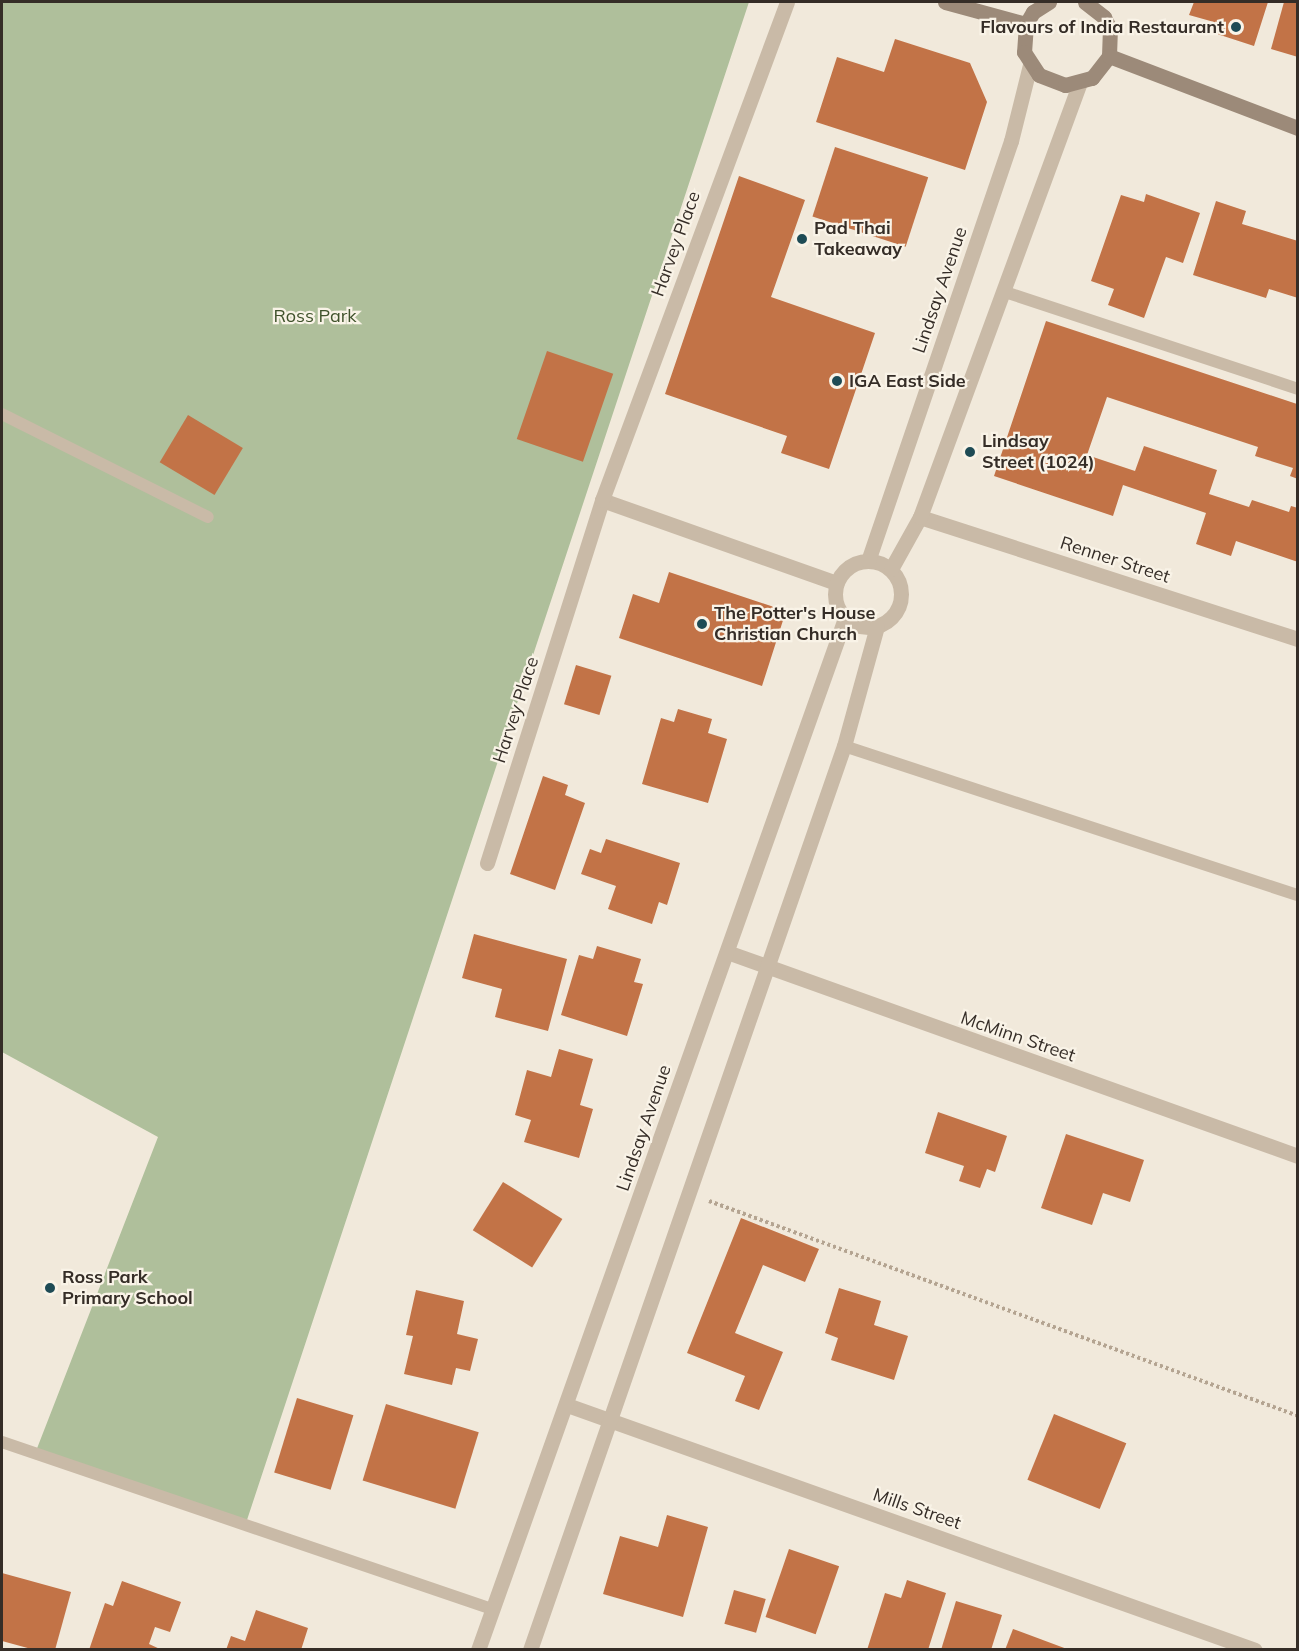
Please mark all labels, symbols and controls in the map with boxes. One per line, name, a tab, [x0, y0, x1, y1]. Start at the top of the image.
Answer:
place label: Flavours of India Restaurant	[980, 16, 1224, 38]
marker: Flavours of India Restaurant	[1229, 20, 1243, 34]
street label: Harvey Place	[647, 188, 705, 300]
place label: Pad Thai Takeaway	[814, 218, 902, 260]
street label: Lindsay Avenue	[908, 224, 972, 356]
marker: Pad Thai Takeaway	[795, 232, 809, 246]
park label: Ross Park	[274, 305, 356, 327]
place label: IGA East Side	[849, 370, 966, 392]
marker: IGA East Side	[830, 374, 844, 388]
place label: Lindsay Street (1024)	[982, 431, 1095, 474]
marker: Lindsay Street (1024)	[963, 445, 977, 459]
street label: Renner Street	[1057, 532, 1173, 588]
place label: The Potter's House Christian Church	[714, 603, 875, 646]
marker: The Potter's House Christian Church	[695, 617, 709, 631]
street label: Harvey Place	[489, 654, 543, 766]
street label: McMinn Street	[958, 1007, 1078, 1067]
street label: Lindsay Avenue	[612, 1062, 676, 1194]
place label: Ross Park Primary School	[62, 1267, 193, 1310]
marker: Ross Park Primary School	[43, 1281, 57, 1295]
street label: Mills Street	[870, 1484, 964, 1534]

